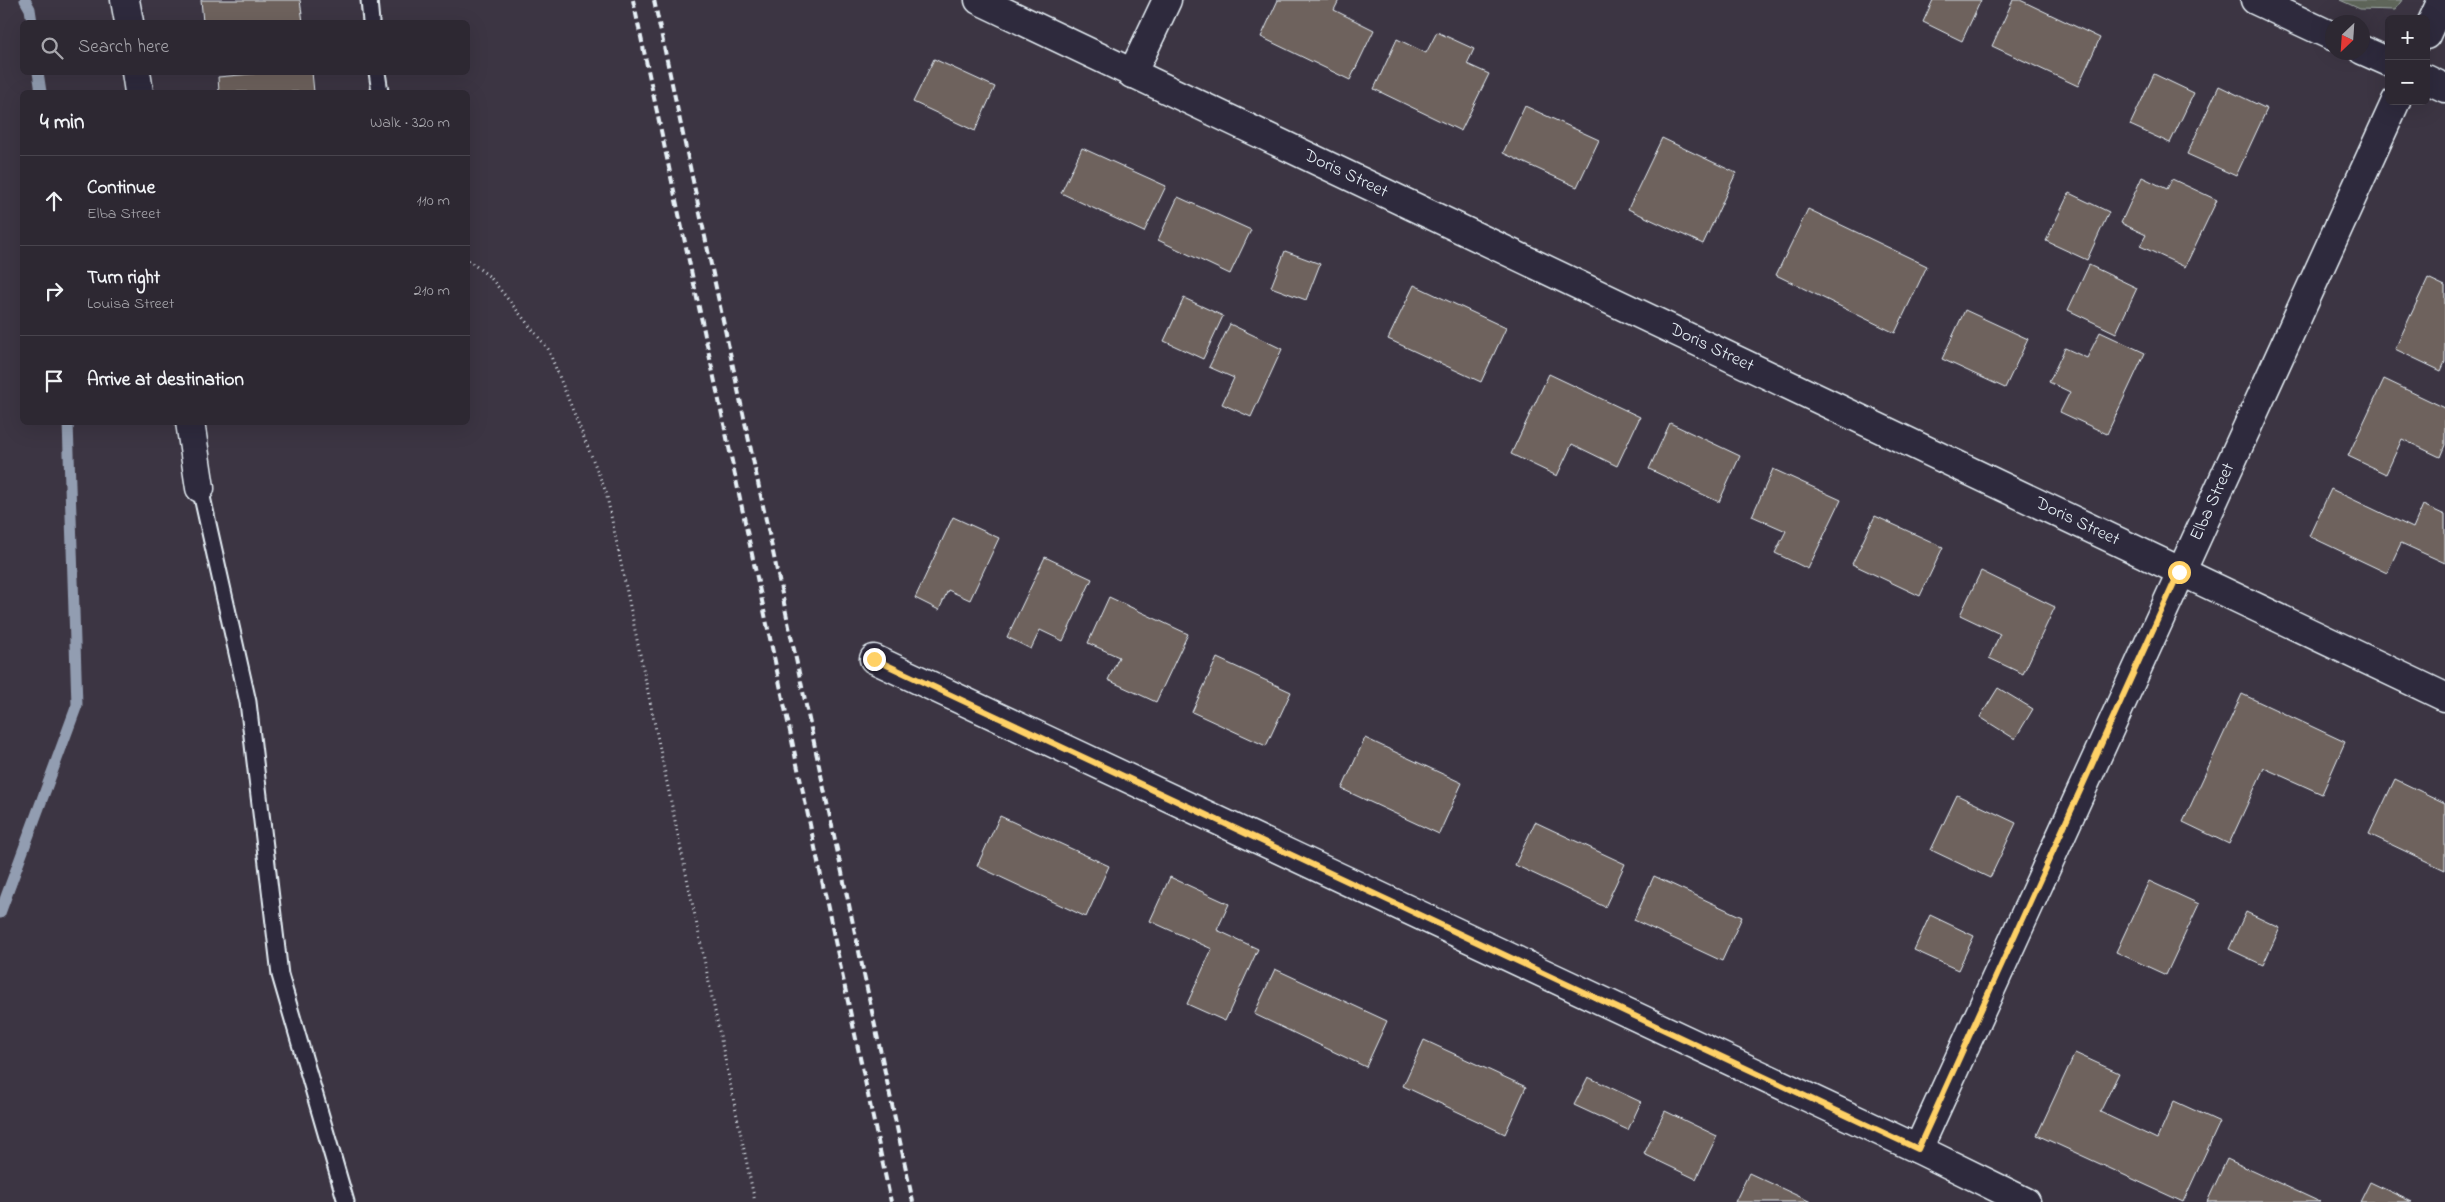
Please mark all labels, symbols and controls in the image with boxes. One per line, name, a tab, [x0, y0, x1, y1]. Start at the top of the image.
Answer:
north arrow	[2325, 15, 2370, 60]
map controls	[2385, 15, 2430, 105]
button: +	[2385, 15, 2430, 60]
search box	[20, 20, 470, 75]
icon: search	[38, 34, 66, 62]
text: Search here	[78, 34, 169, 61]
button: −	[2385, 60, 2430, 105]
text: 4 min	[40, 108, 84, 138]
text: Walk · 320 m	[370, 111, 450, 135]
street label: Doris Street	[1298, 143, 1392, 206]
text: Continue	[87, 175, 155, 202]
icon: ahead	[40, 187, 68, 215]
text: 110 m	[416, 189, 450, 213]
text: Elba Street	[87, 202, 161, 226]
text: Turn right	[87, 265, 160, 292]
icon: right	[40, 277, 68, 305]
text: 210 m	[414, 279, 450, 303]
text: Louisa Street	[87, 292, 174, 316]
street label: Doris Street	[1664, 317, 1758, 379]
icon: arrive	[40, 367, 68, 395]
text: Arrive at destination	[87, 367, 244, 394]
street label: Elba Street	[2184, 459, 2242, 545]
street label: Doris Street	[2030, 491, 2124, 553]
route start	[2168, 561, 2191, 584]
route end	[863, 648, 886, 671]

